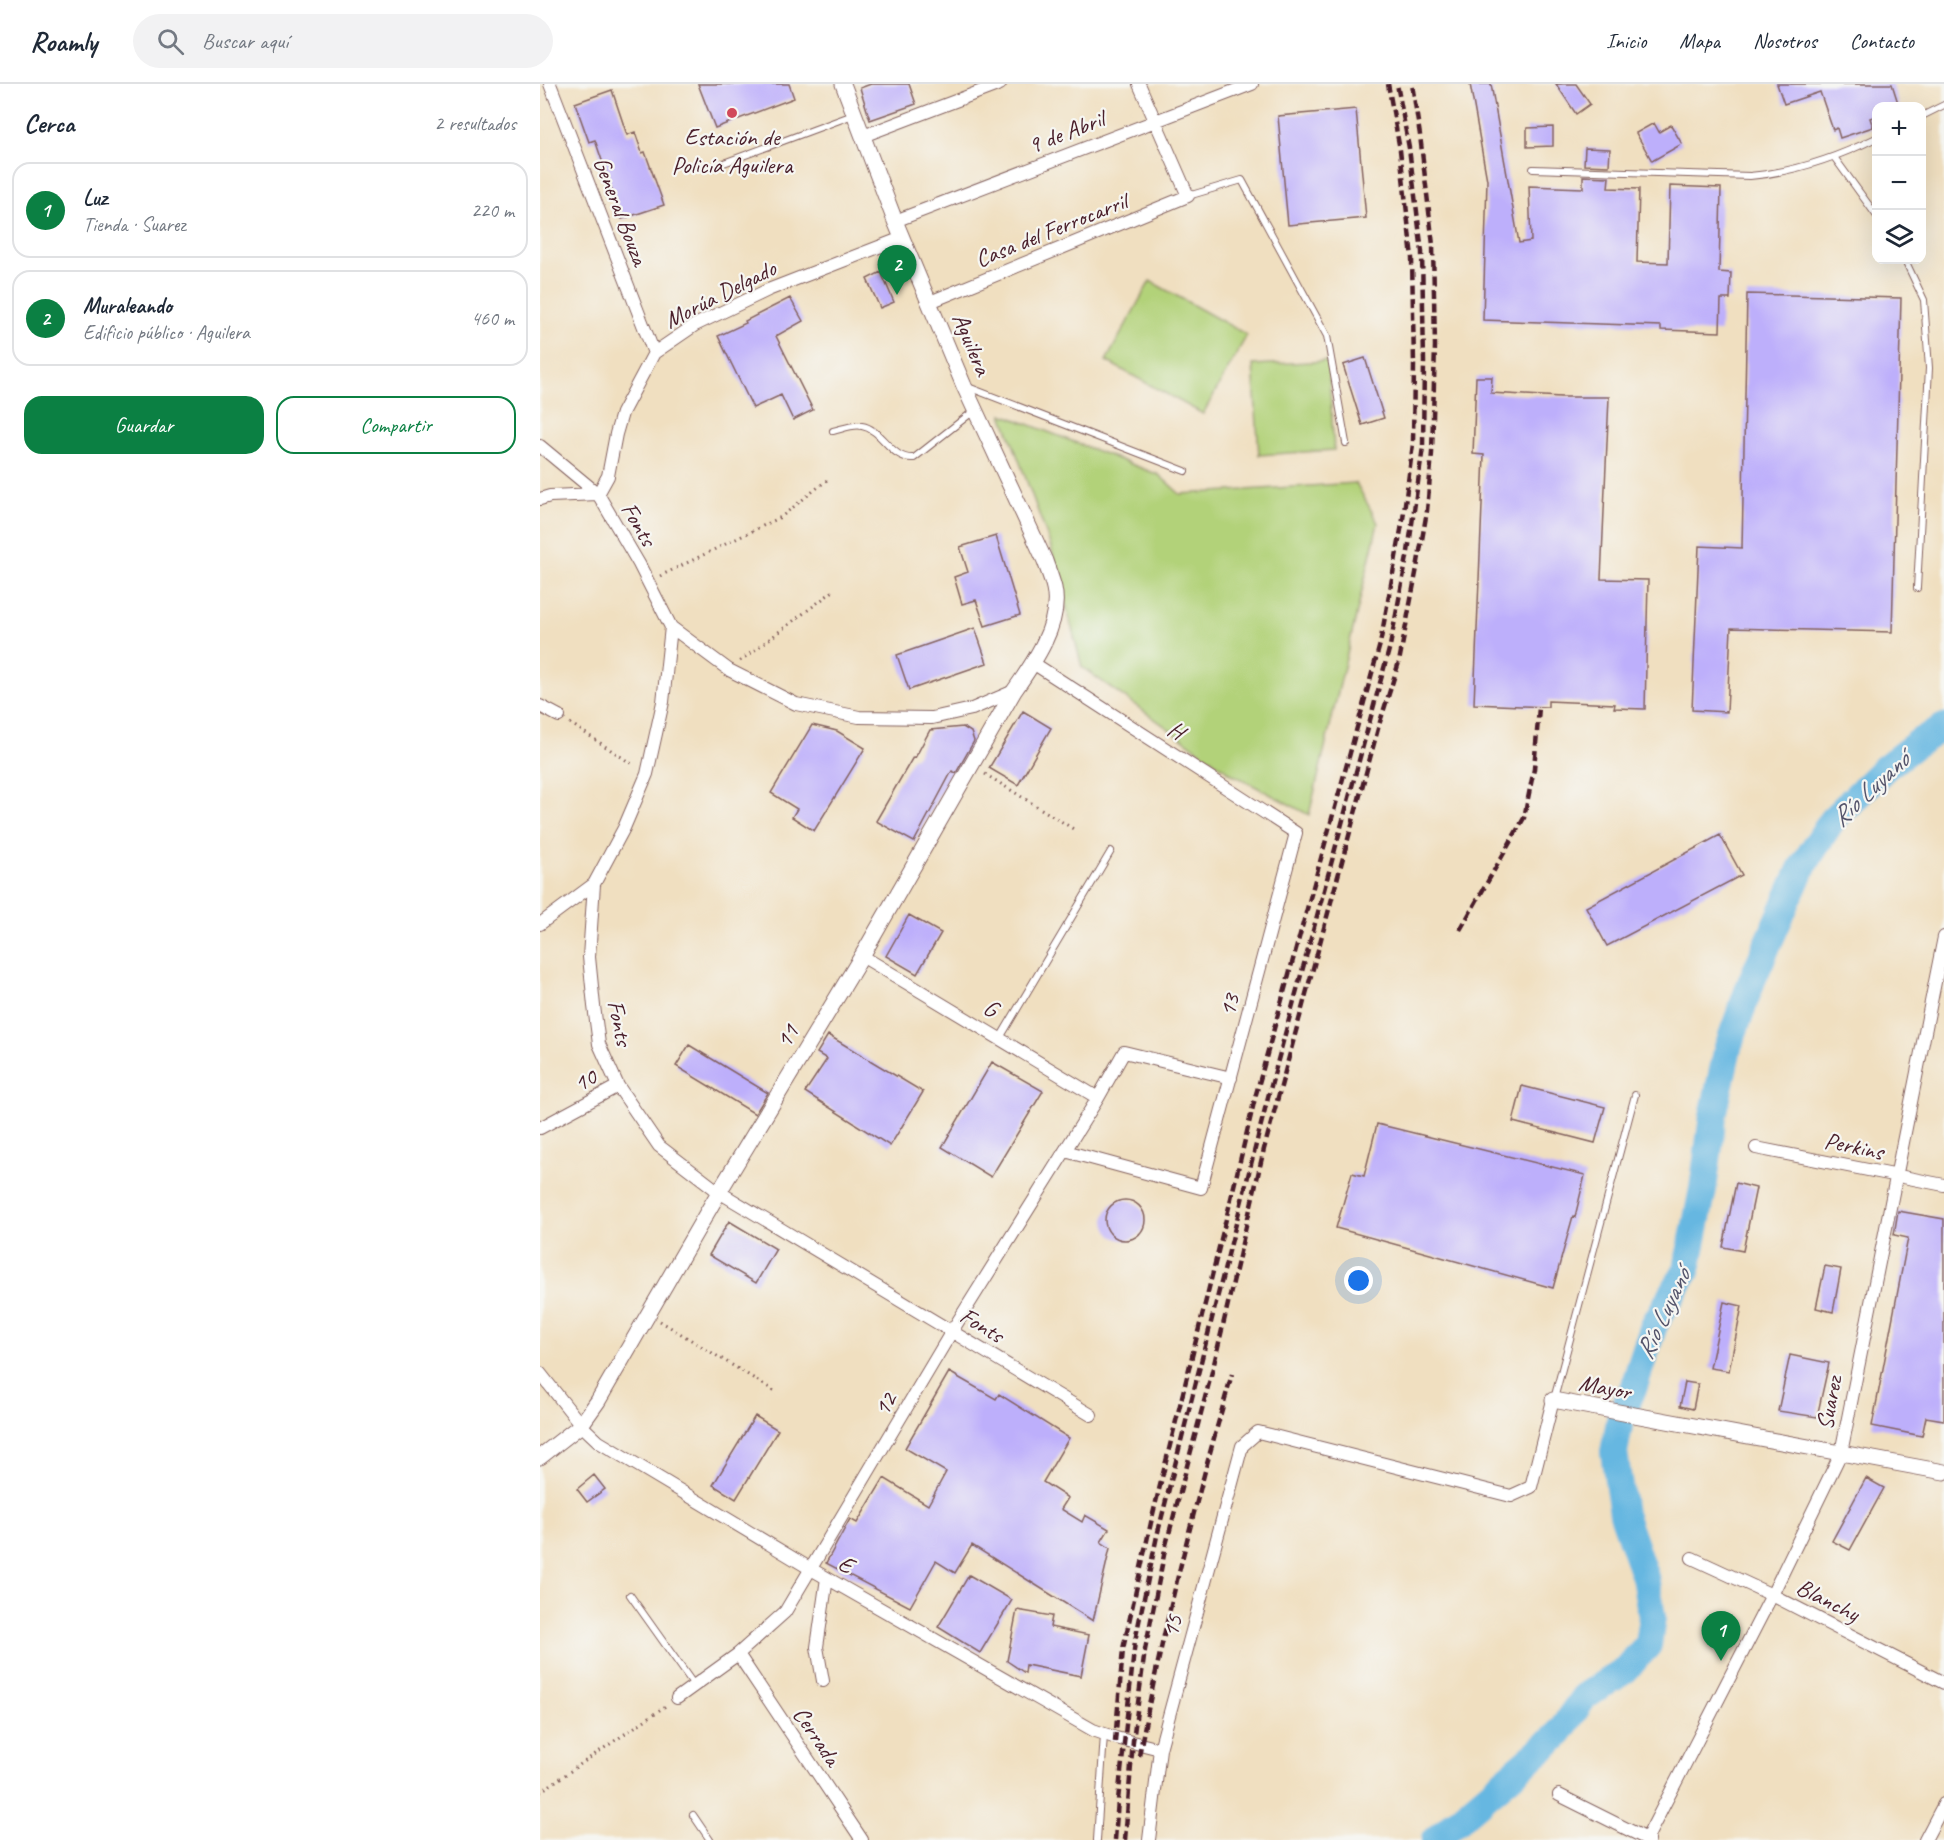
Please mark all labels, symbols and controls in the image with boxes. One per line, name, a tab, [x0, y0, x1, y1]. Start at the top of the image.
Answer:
search box	[133, 14, 553, 68]
text: Roamly	[30, 24, 97, 59]
icon: search	[154, 25, 187, 58]
text: Buscar aquí	[202, 27, 288, 55]
text: Inicio	[1606, 28, 1646, 54]
text: Mapa	[1679, 28, 1720, 54]
text: Nosotros	[1753, 28, 1817, 54]
text: Contacto	[1850, 28, 1914, 54]
street label: 9 de Abril	[1024, 102, 1112, 160]
map controls	[1872, 102, 1926, 264]
button: +	[1872, 102, 1926, 156]
marker: Estación de Policía Aguilera	[725, 106, 739, 120]
text: Cerca	[24, 107, 74, 140]
text: 2 resultados	[434, 111, 516, 136]
place label: Estación de Policía Aguilera	[672, 122, 794, 180]
street label: General Bouza	[587, 153, 656, 271]
button: −	[1872, 156, 1926, 210]
text: Luz	[83, 184, 107, 212]
street label: Casa del Ferrocarril	[971, 184, 1135, 274]
text: 1	[41, 198, 50, 223]
text: 220 m	[471, 198, 514, 223]
button: layers	[1872, 210, 1926, 264]
text: Tienda · Suarez	[83, 212, 186, 237]
pin: 2	[878, 246, 916, 295]
street label: Morúa Delgado	[659, 252, 782, 335]
text: Muraleando	[83, 292, 172, 320]
text: 2	[41, 306, 50, 331]
text: 460 m	[471, 306, 514, 331]
street label: Aguilera	[946, 308, 999, 381]
text: Edificio público · Aguilera	[83, 320, 250, 345]
button: Guardar	[24, 396, 264, 454]
button: Compartir	[276, 396, 516, 454]
street label: Fonts	[615, 497, 664, 553]
street label: H	[1162, 714, 1194, 749]
water label: Río Luyanó	[1824, 740, 1921, 834]
street label: 13	[1212, 989, 1247, 1019]
street label: G	[978, 992, 1006, 1025]
street label: Fonts	[601, 997, 640, 1050]
street label: 11	[769, 1018, 806, 1053]
street label: 10	[568, 1061, 604, 1098]
street label: Perkins	[1822, 1125, 1889, 1167]
water label: Río Luyanó	[1628, 1258, 1701, 1364]
your location	[1344, 1266, 1373, 1295]
street label: Fonts	[955, 1300, 1011, 1351]
street label: Mayor	[1576, 1367, 1636, 1407]
street label: Suarez	[1809, 1371, 1849, 1432]
street label: 12	[867, 1385, 905, 1421]
street label: E	[833, 1548, 862, 1582]
street label: Blanchy	[1792, 1572, 1866, 1629]
street label: 15	[1155, 1611, 1190, 1640]
pin: 1	[1702, 1612, 1740, 1661]
street label: Cerrada	[786, 1701, 849, 1773]

